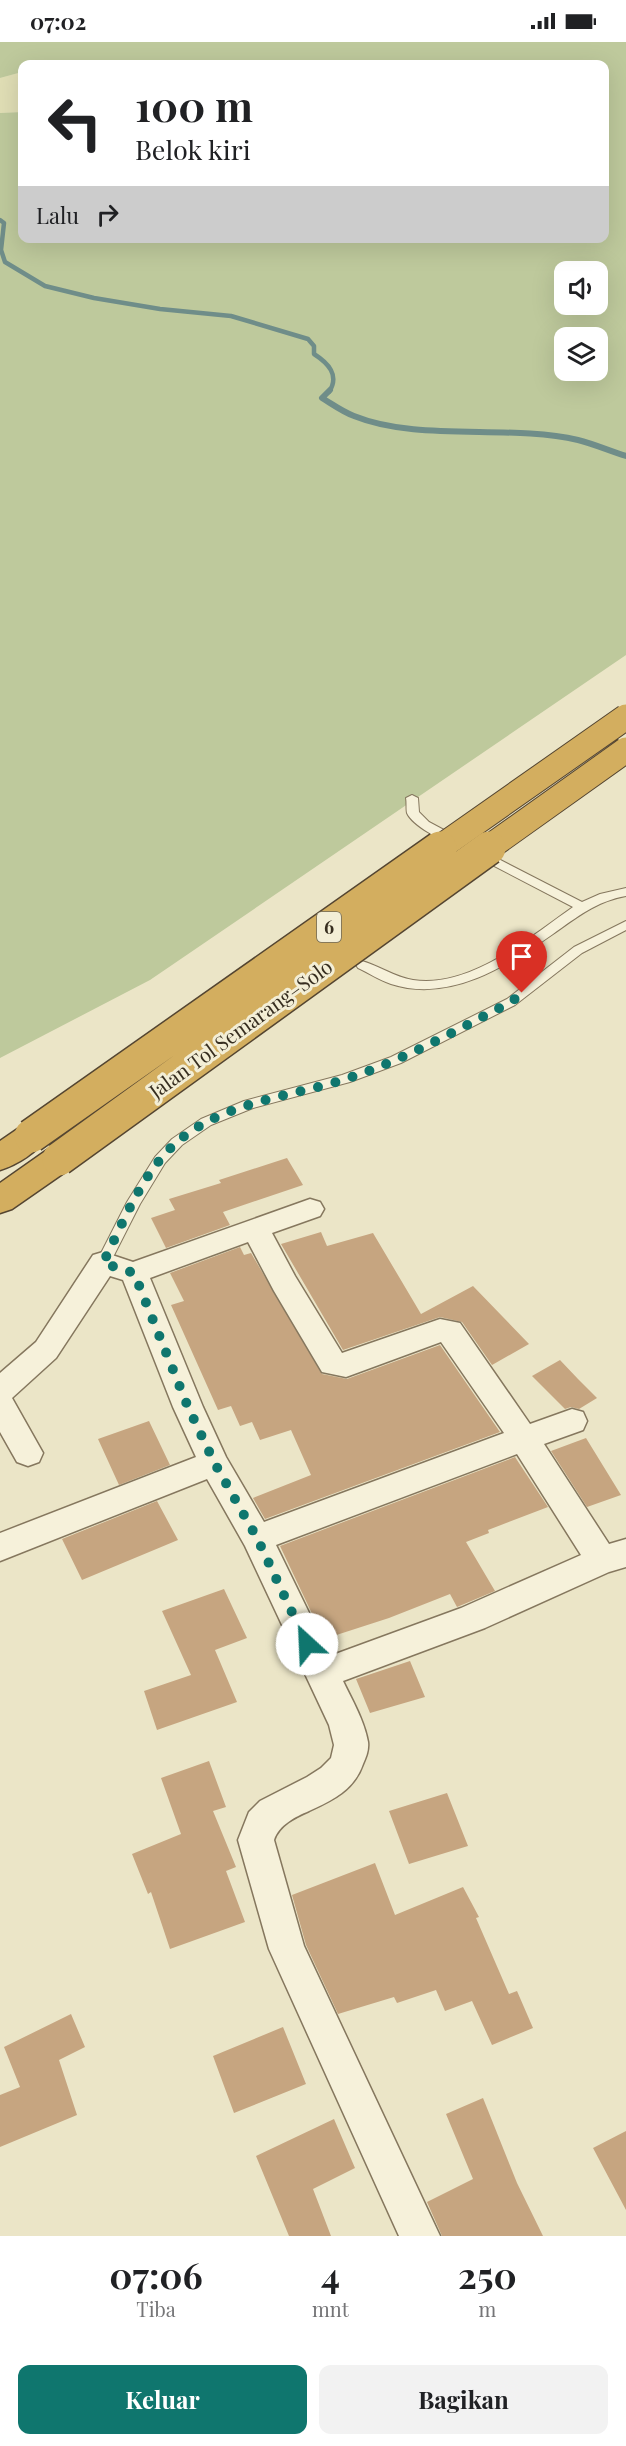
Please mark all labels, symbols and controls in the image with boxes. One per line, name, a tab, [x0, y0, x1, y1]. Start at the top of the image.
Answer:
text: 07:02	[30, 6, 86, 36]
text: 100 m	[135, 77, 253, 133]
icon: left	[36, 84, 114, 162]
text: Belok kiri	[135, 131, 251, 167]
icon: right	[91, 198, 124, 231]
text: Lalu	[36, 200, 79, 230]
map controls	[554, 261, 608, 381]
button: sound	[554, 261, 608, 315]
button: layers	[554, 327, 608, 381]
road number: 6	[317, 912, 341, 942]
pin	[496, 931, 547, 993]
icon: arrive	[505, 940, 538, 973]
street label: Jalan Tol Semarang–Solo	[142, 952, 337, 1104]
position arrow	[275, 1612, 339, 1676]
text: 07:06	[109, 2250, 203, 2298]
text: 4	[321, 2250, 340, 2298]
text: 250	[458, 2250, 517, 2298]
text: Tiba	[136, 2295, 176, 2322]
text: mnt	[312, 2295, 349, 2322]
text: m	[479, 2295, 496, 2322]
button: Keluar	[18, 2365, 307, 2434]
button: Bagikan	[319, 2365, 608, 2434]

